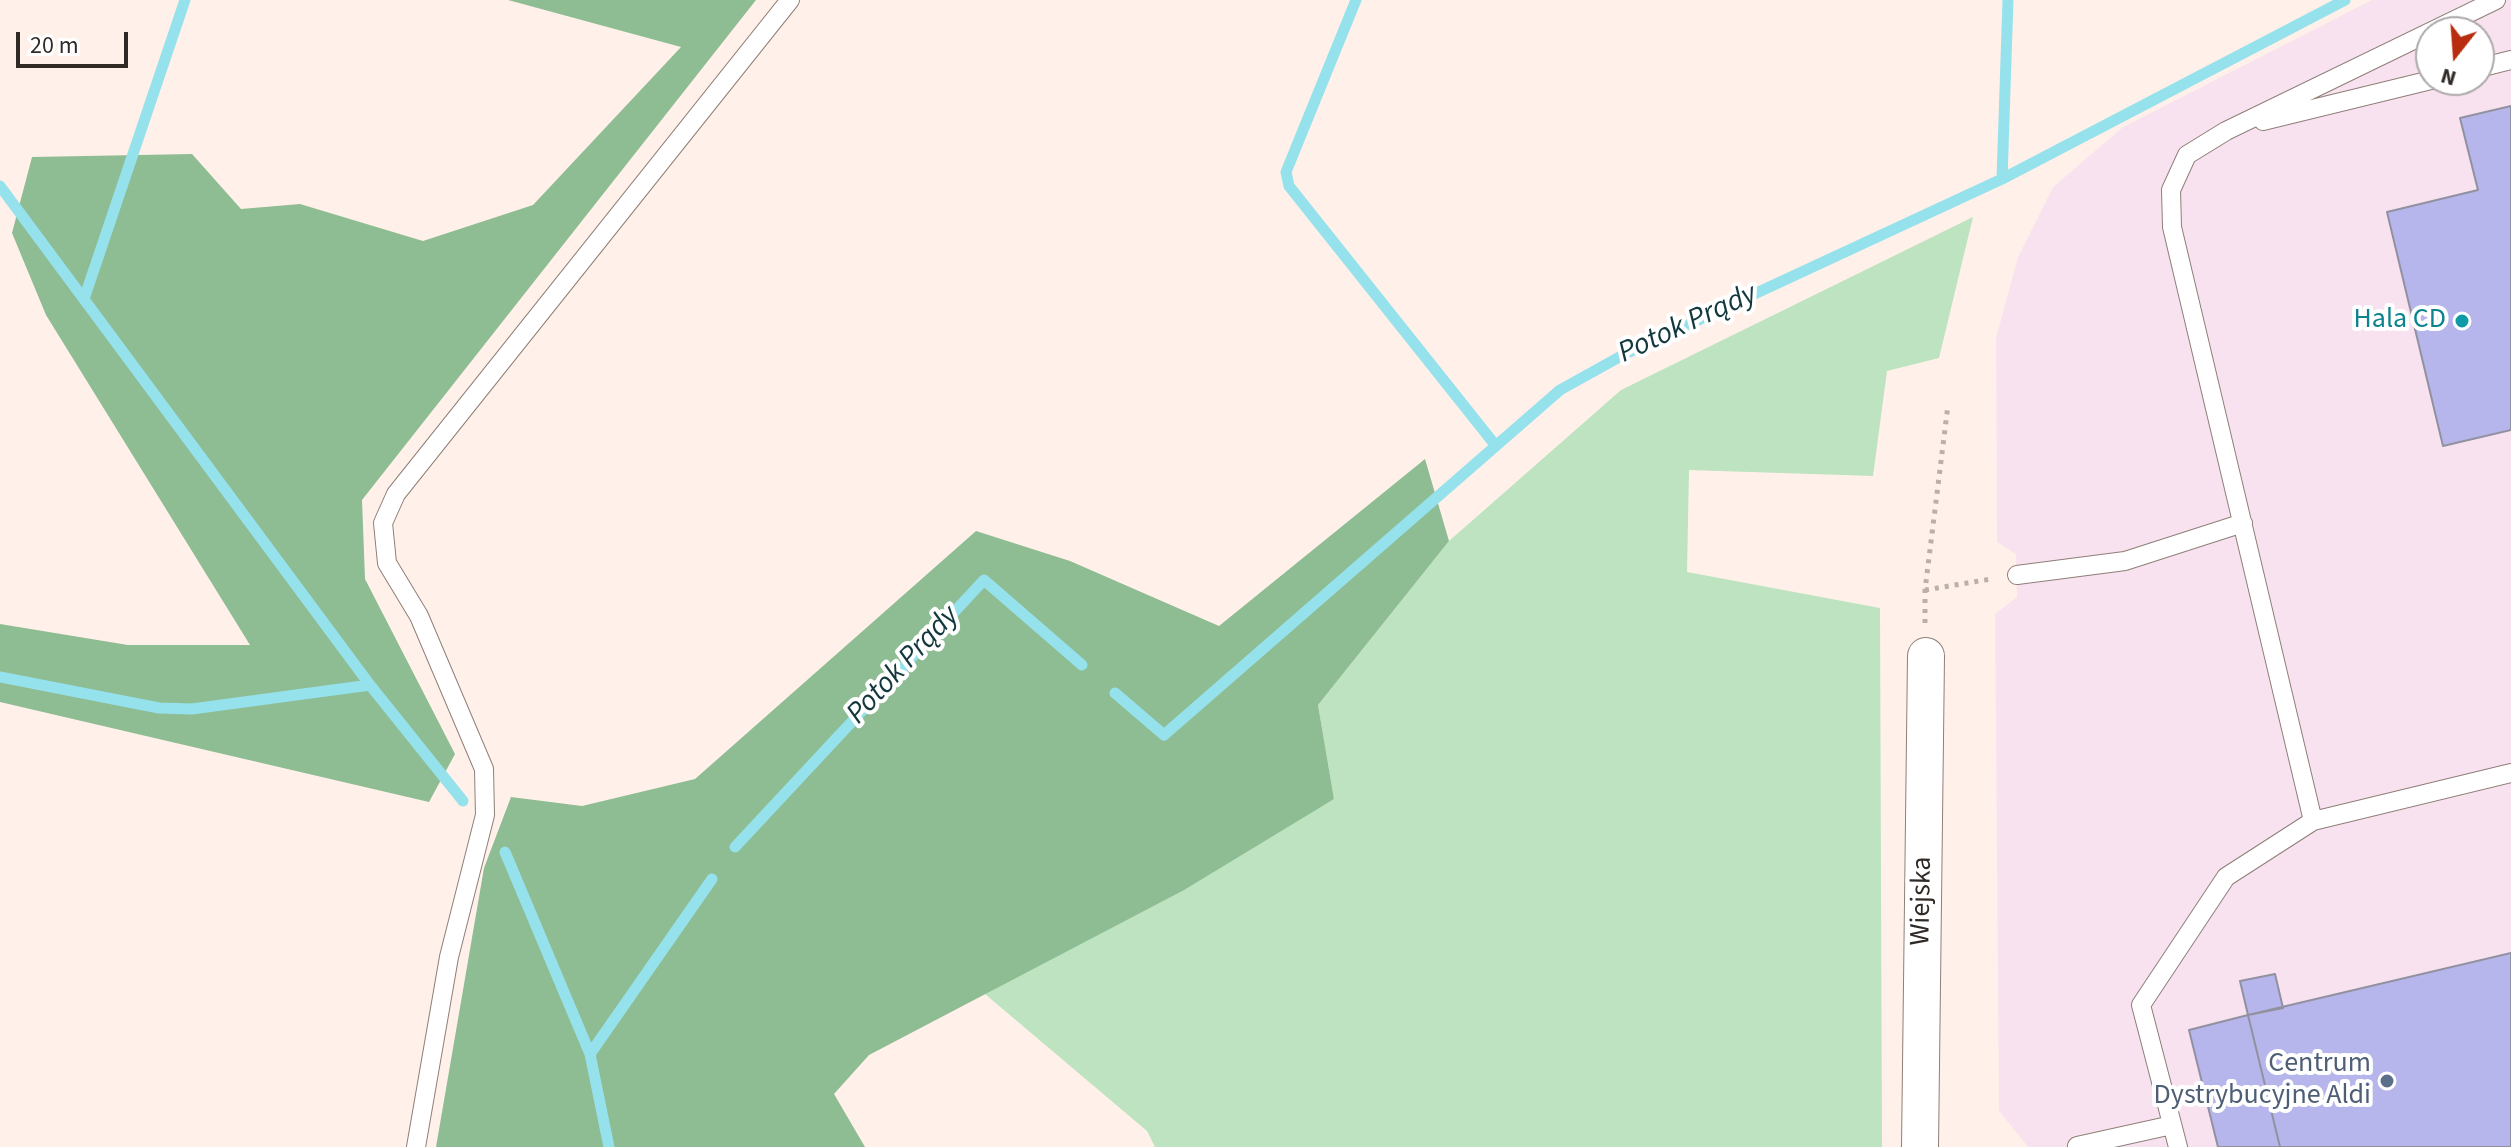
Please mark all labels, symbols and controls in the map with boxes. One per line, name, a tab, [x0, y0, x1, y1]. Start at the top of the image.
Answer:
scale bar	[20, 16, 132, 66]
north arrow	[2415, 16, 2495, 96]
text: 20 m	[30, 28, 79, 63]
text: N	[2437, 60, 2460, 94]
water label: Potok Prądy	[1613, 277, 1763, 373]
place label: Hala CD	[2354, 304, 2446, 338]
marker: Hala CD	[2453, 312, 2471, 330]
water label: Potok Prądy	[840, 599, 968, 733]
street label: Wiejska	[1905, 856, 1941, 946]
place label: Centrum Dystrybucyjne Aldi	[2154, 1048, 2371, 1114]
marker: Centrum Dystrybucyjne Aldi	[2378, 1072, 2396, 1090]

